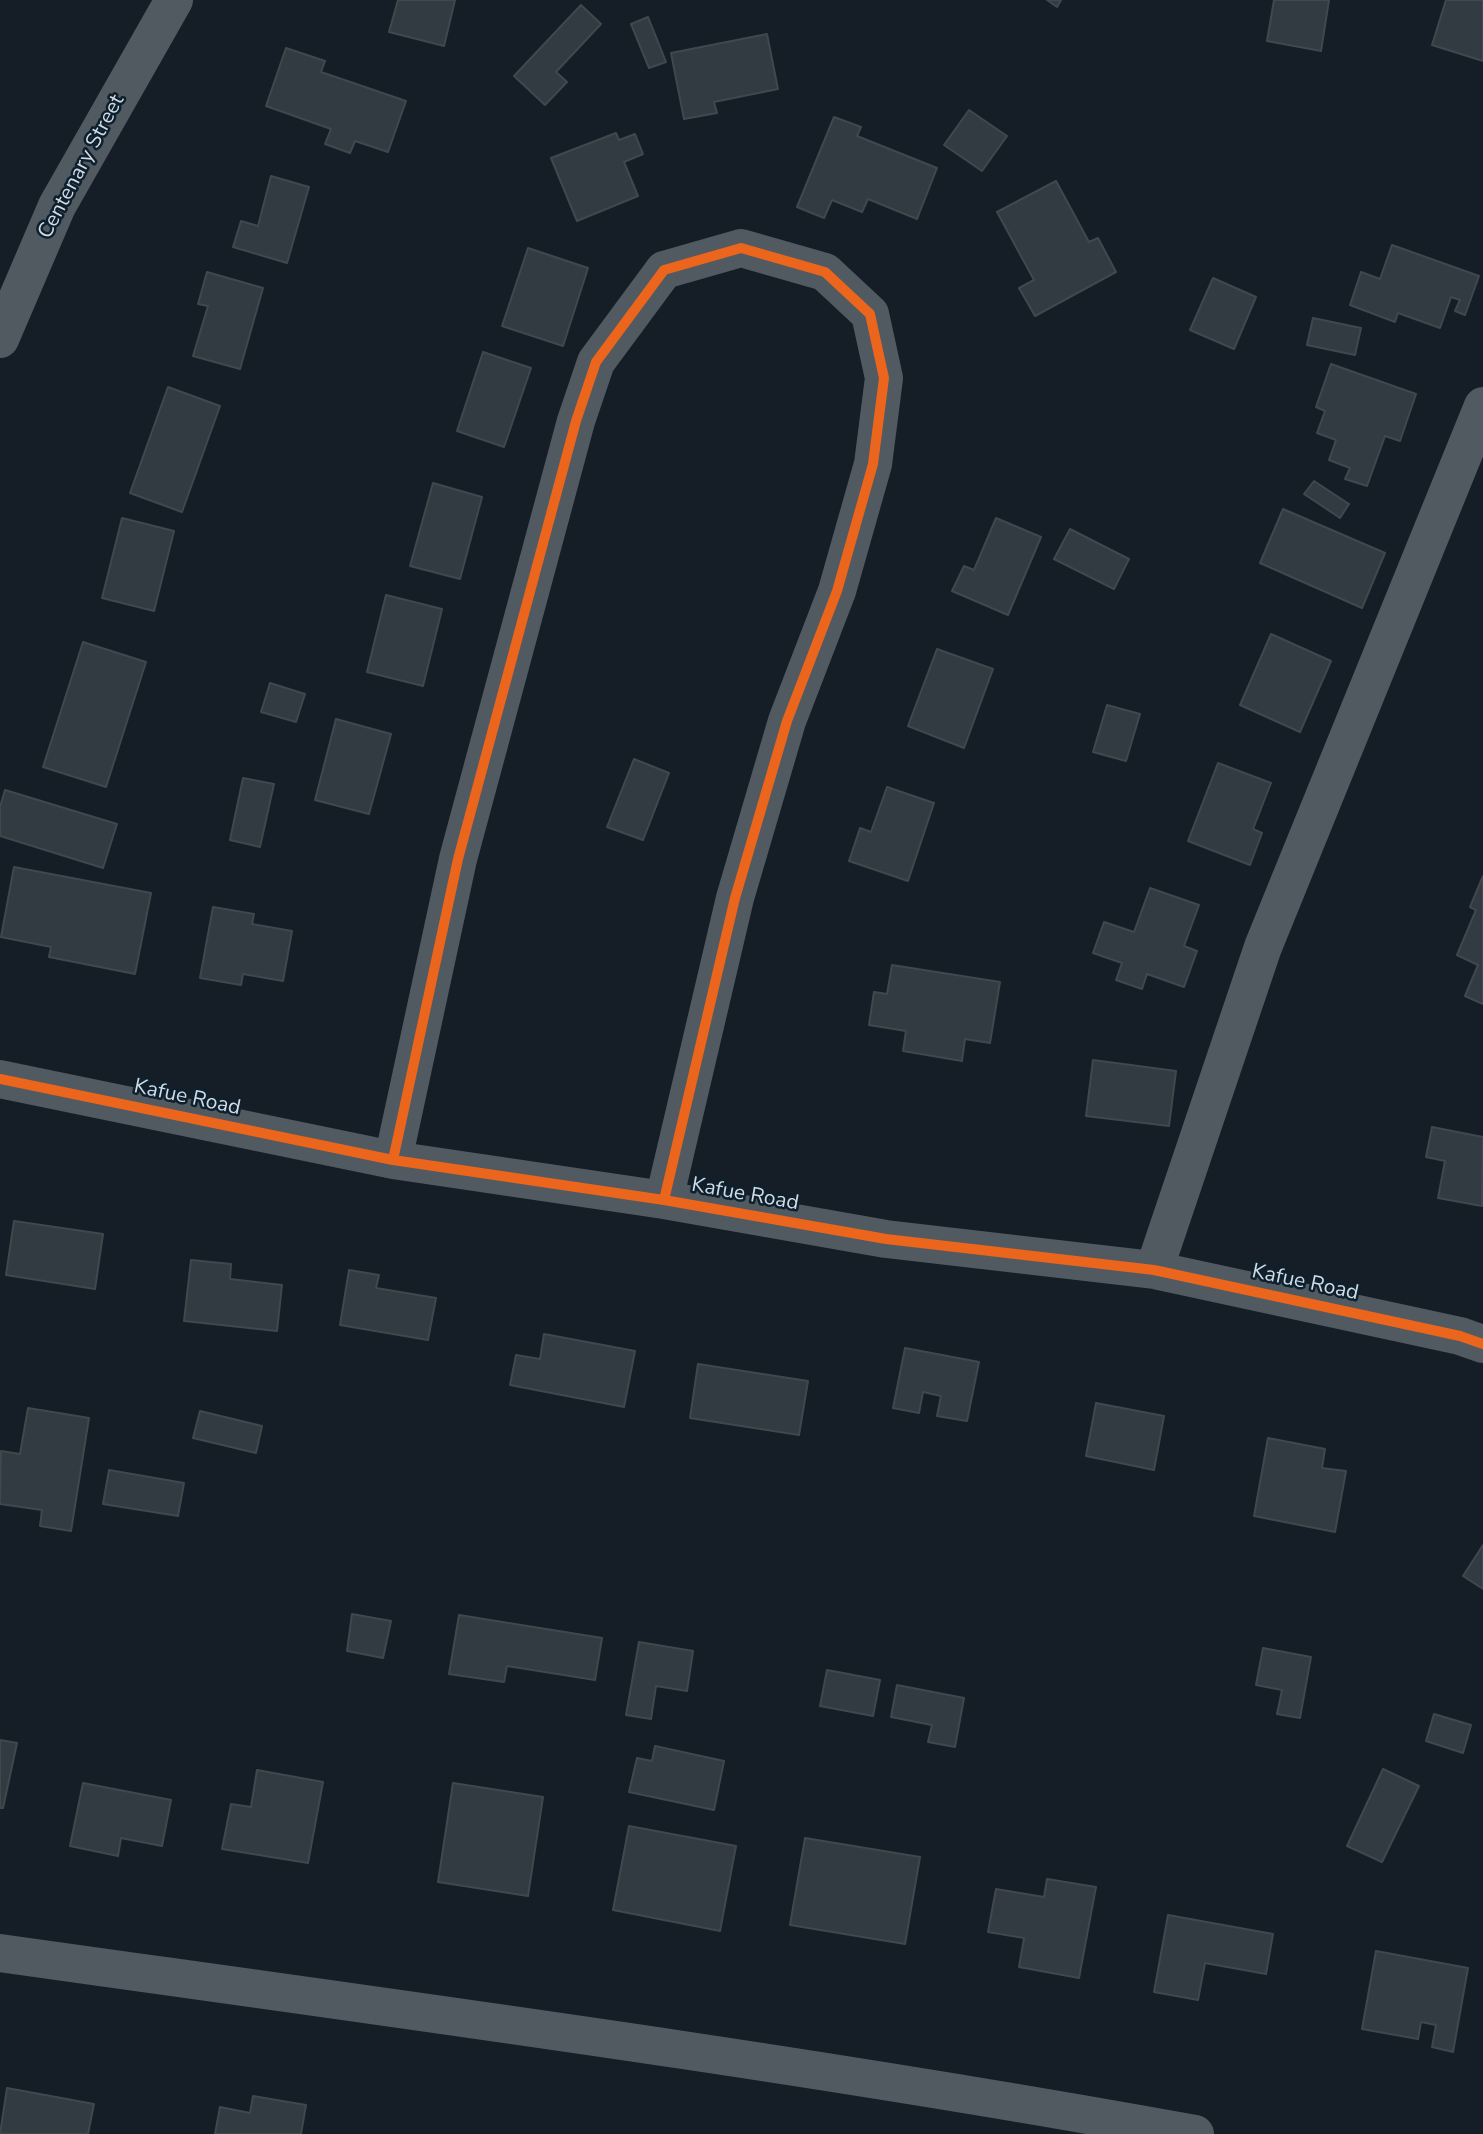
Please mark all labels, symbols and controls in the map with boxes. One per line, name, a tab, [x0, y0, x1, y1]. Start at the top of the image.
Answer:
street label: Centenary Street	[33, 91, 131, 243]
street label: Kafue Road	[131, 1074, 243, 1122]
street label: Kafue Road	[689, 1173, 801, 1217]
street label: Kafue Road	[1249, 1259, 1361, 1307]

